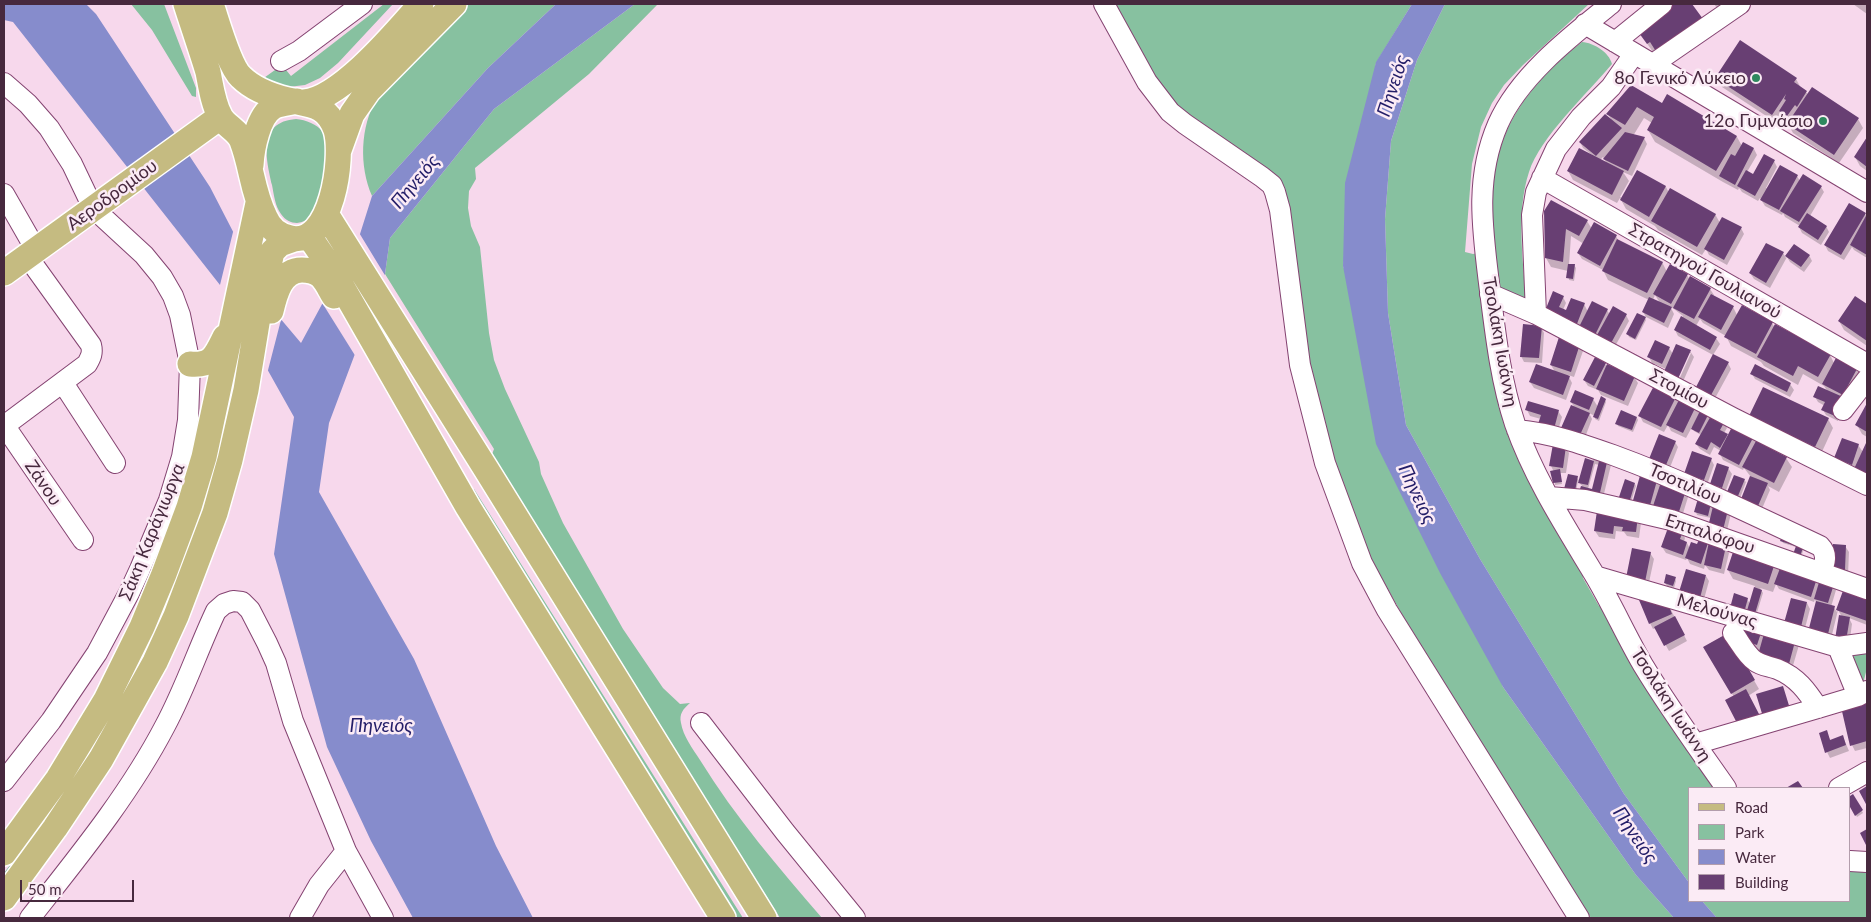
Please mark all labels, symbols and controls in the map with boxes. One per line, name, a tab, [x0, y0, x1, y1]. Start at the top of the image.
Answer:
water label: Πηνειός	[1372, 52, 1414, 120]
place label: 8ο Γενικό Λύκειο	[1614, 67, 1746, 89]
marker: 8ο Γενικό Λύκειο	[1750, 72, 1762, 84]
place label: 12ο Γυμνάσιο	[1704, 110, 1813, 132]
marker: 12ο Γυμνάσιο	[1817, 115, 1829, 127]
water label: Πηνειός	[386, 151, 444, 213]
street label: Αεροδρομίου	[63, 155, 161, 235]
street label: Στρατηγού Γουλιανού	[1625, 218, 1785, 324]
street label: Τσολάκη Ιωάννη	[1478, 275, 1522, 409]
street label: Στομίου	[1646, 364, 1712, 414]
street label: Ζάνου	[20, 456, 66, 510]
street label: Τσοτιλίου	[1645, 459, 1725, 509]
street label: Σάκη Καράγιωργα	[115, 460, 189, 604]
water label: Πηνειός	[1393, 461, 1441, 527]
street label: Επταλόφου	[1662, 509, 1758, 559]
street label: Μελούνας	[1674, 589, 1760, 633]
street label: Τσολάκη Ιωάννη	[1626, 644, 1716, 766]
water label: Πηνειός	[349, 715, 413, 737]
legend	[1688, 787, 1851, 902]
text: Road	[1735, 798, 1768, 816]
water label: Πηνειός	[1608, 802, 1662, 868]
text: Park	[1735, 823, 1764, 841]
text: Water	[1735, 848, 1776, 866]
scale bar	[22, 870, 136, 902]
text: Building	[1735, 873, 1788, 891]
text: 50 m	[28, 880, 62, 898]

